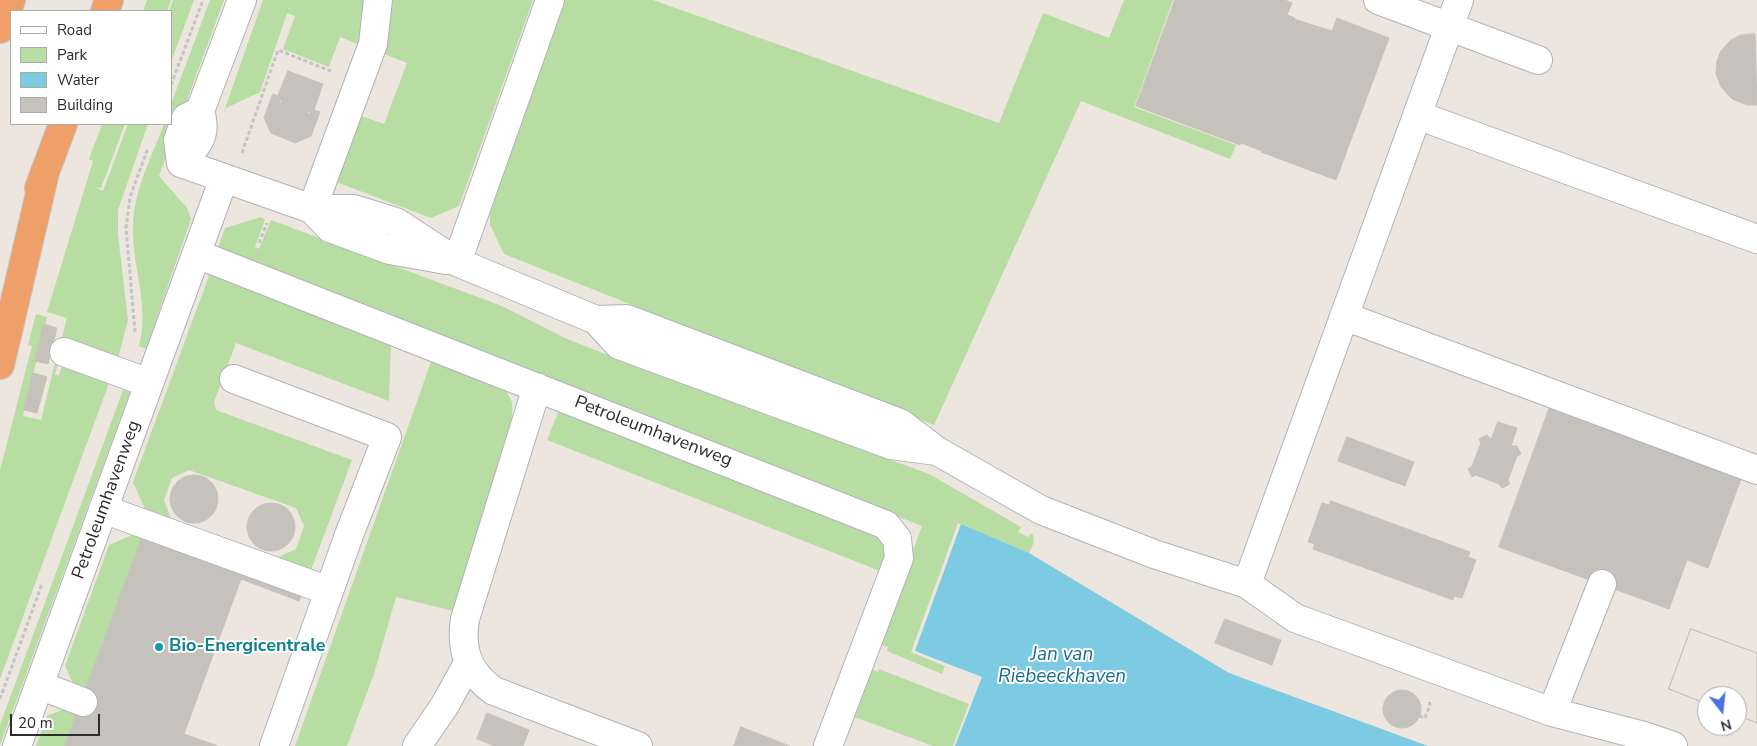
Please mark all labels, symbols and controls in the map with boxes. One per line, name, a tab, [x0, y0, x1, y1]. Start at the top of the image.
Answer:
legend	[10, 10, 172, 125]
text: Road	[57, 20, 92, 40]
text: Park	[57, 45, 87, 65]
text: Water	[57, 70, 99, 90]
text: Building	[57, 95, 113, 115]
street label: Petroleumhavenweg	[571, 392, 735, 472]
street label: Petroleumhavenweg	[68, 418, 146, 582]
place label: Bio-Energicentrale	[169, 636, 326, 658]
marker: Bio-Energicentrale	[153, 641, 165, 653]
water label: Jan van Riebeeckhaven	[998, 644, 1126, 688]
north arrow	[1697, 686, 1747, 736]
scale bar	[12, 704, 102, 736]
text: 20 m	[18, 713, 53, 733]
text: N	[1718, 714, 1734, 736]

